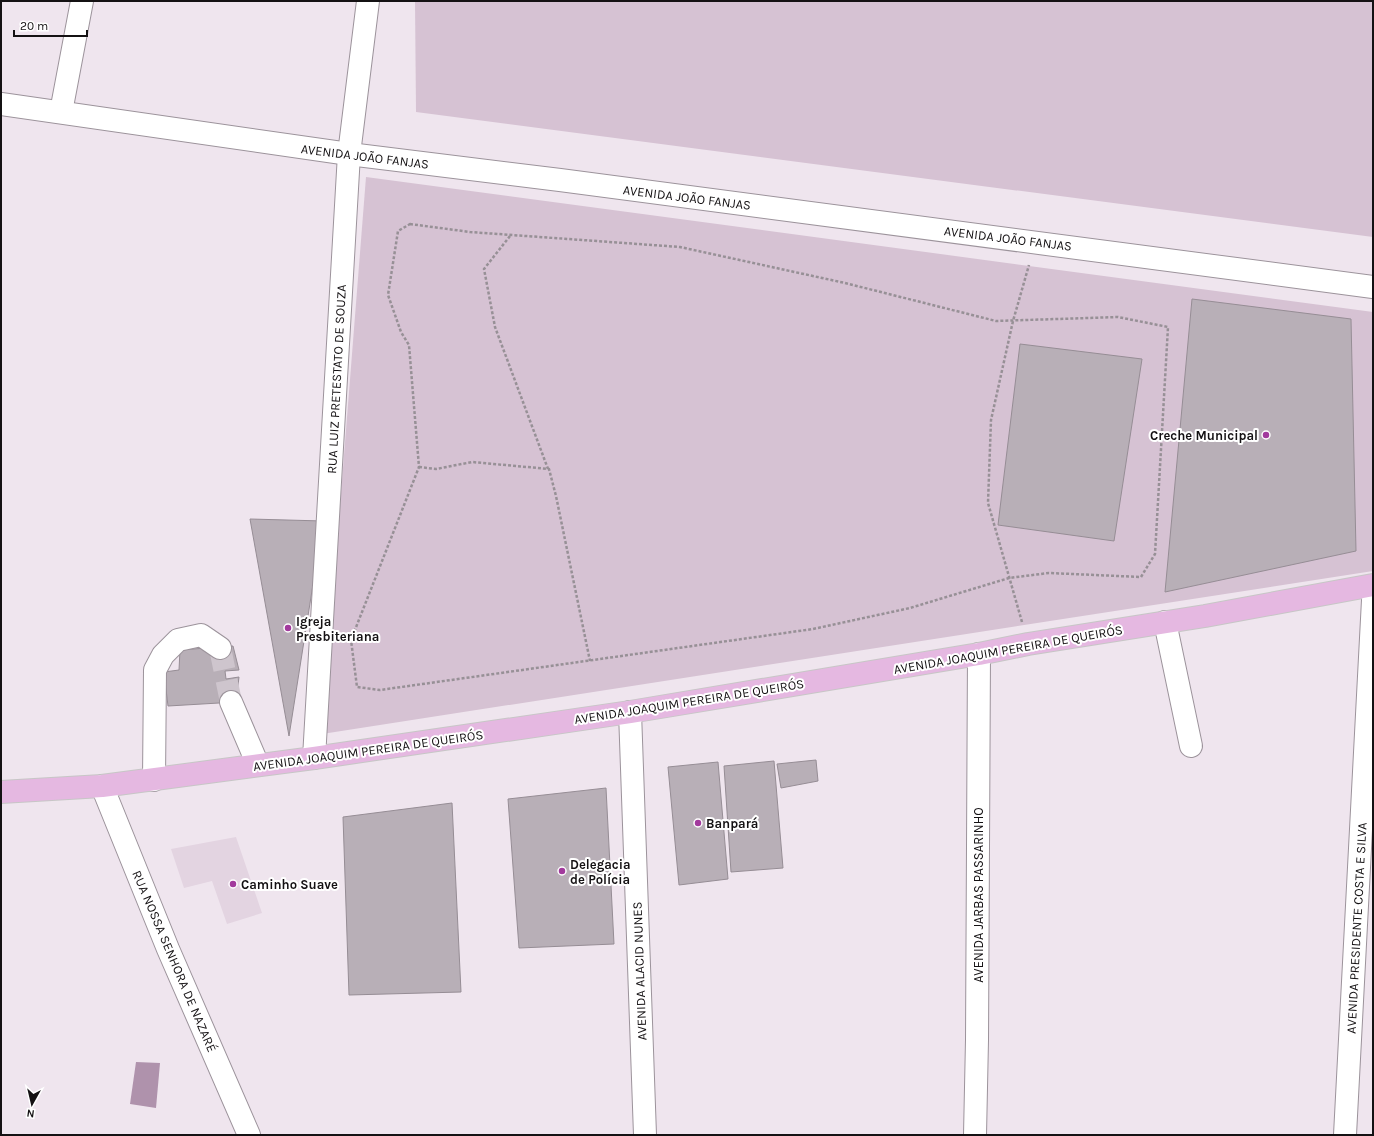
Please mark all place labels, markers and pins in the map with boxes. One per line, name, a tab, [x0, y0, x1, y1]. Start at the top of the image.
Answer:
place label: Creche Municipal	[1150, 428, 1258, 443]
marker: Creche Municipal	[1261, 430, 1271, 440]
place label: Igreja Presbiteriana	[296, 614, 379, 644]
marker: Igreja Presbiteriana	[283, 623, 293, 633]
place label: Banpará	[706, 816, 758, 831]
marker: Banpará	[693, 818, 703, 828]
place label: Delegacia de Polícia	[570, 857, 631, 887]
marker: Delegacia de Polícia	[557, 866, 567, 876]
place label: Caminho Suave	[241, 877, 338, 892]
marker: Caminho Suave	[228, 879, 238, 889]

